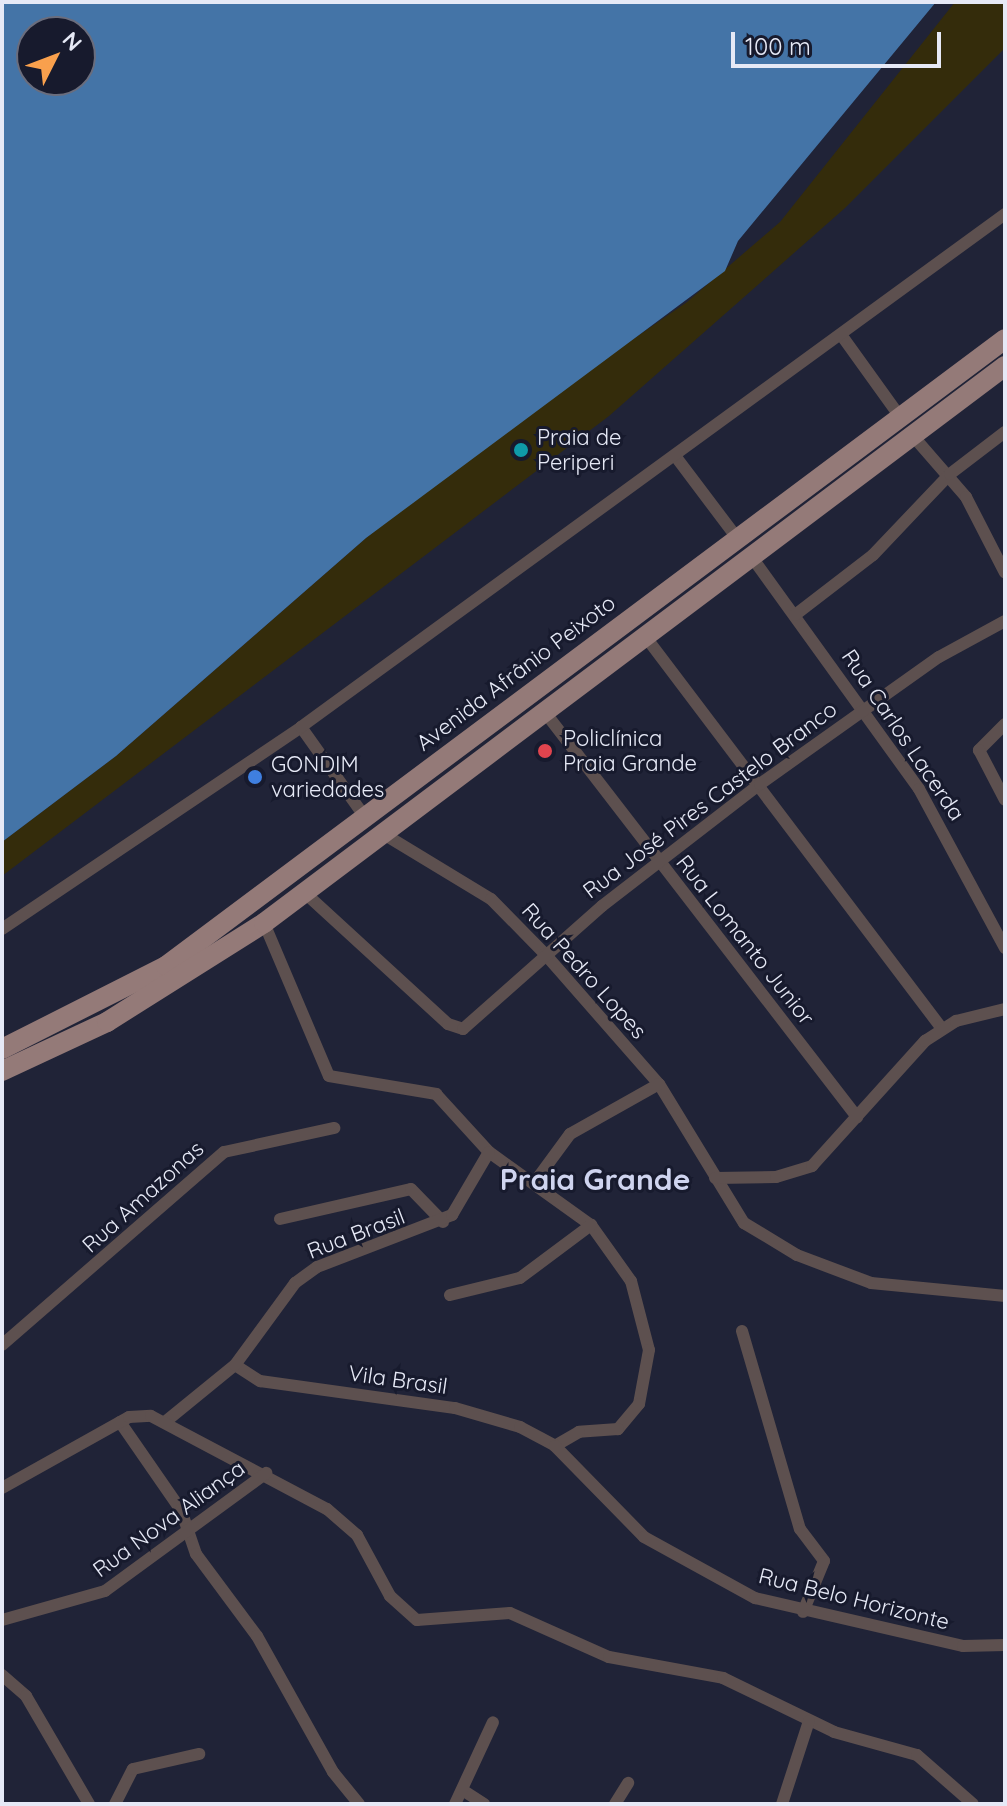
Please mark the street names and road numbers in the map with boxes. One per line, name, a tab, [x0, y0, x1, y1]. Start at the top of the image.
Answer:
street label: Avenida Afrânio Peixoto	[411, 590, 621, 756]
street label: Rua Carlos Lacerda	[836, 645, 970, 825]
street label: Rua José Pires Castelo Branco	[578, 696, 842, 904]
street label: Rua Lomanto Junior	[670, 850, 820, 1030]
street label: Rua Pedro Lopes	[516, 898, 652, 1044]
street label: Rua Amazonas	[77, 1136, 209, 1258]
street label: Rua Brasil	[304, 1203, 408, 1265]
street label: Vila Brasil	[347, 1360, 449, 1400]
street label: Rua Nova Aliança	[88, 1455, 250, 1583]
street label: Rua Belo Horizonte	[756, 1563, 952, 1635]

